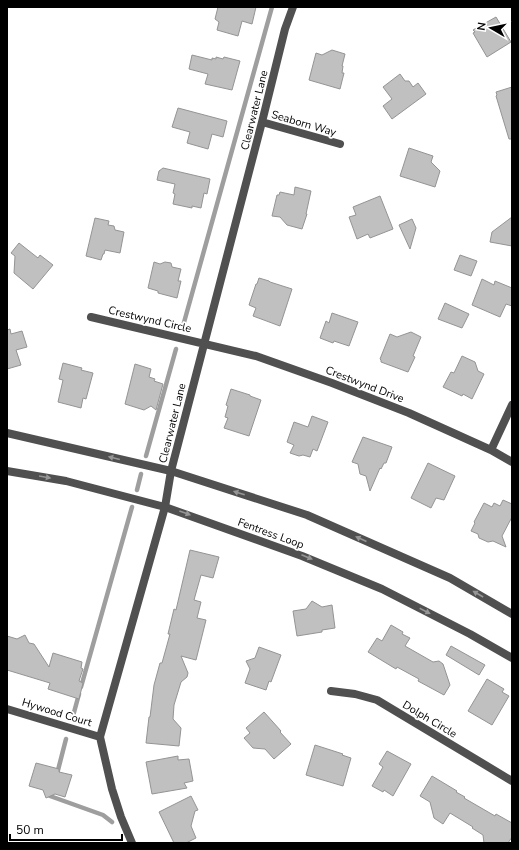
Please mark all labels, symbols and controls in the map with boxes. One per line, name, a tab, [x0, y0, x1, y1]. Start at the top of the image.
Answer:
north arrow	[471, 8, 511, 48]
text: N	[474, 21, 490, 32]
street label: Clearwater Lane	[237, 68, 272, 152]
street label: Seaborn Way	[270, 107, 338, 140]
street label: Crestwynd Circle	[107, 303, 193, 336]
street label: Crestwynd Drive	[323, 363, 406, 406]
street label: Clearwater Lane	[155, 381, 190, 465]
one-way arrow	[108, 454, 120, 460]
one-way arrow	[39, 475, 52, 481]
one-way arrow	[233, 490, 245, 496]
one-way arrow	[179, 511, 191, 517]
street label: Fentress Loop	[236, 515, 306, 552]
one-way arrow	[355, 536, 366, 542]
one-way arrow	[301, 554, 313, 561]
one-way arrow	[472, 591, 484, 598]
one-way arrow	[420, 608, 431, 614]
street label: Hywood Court	[20, 695, 94, 730]
street label: Dolph Circle	[400, 697, 460, 742]
scale bar	[10, 816, 122, 842]
text: 50 m	[16, 822, 44, 838]

